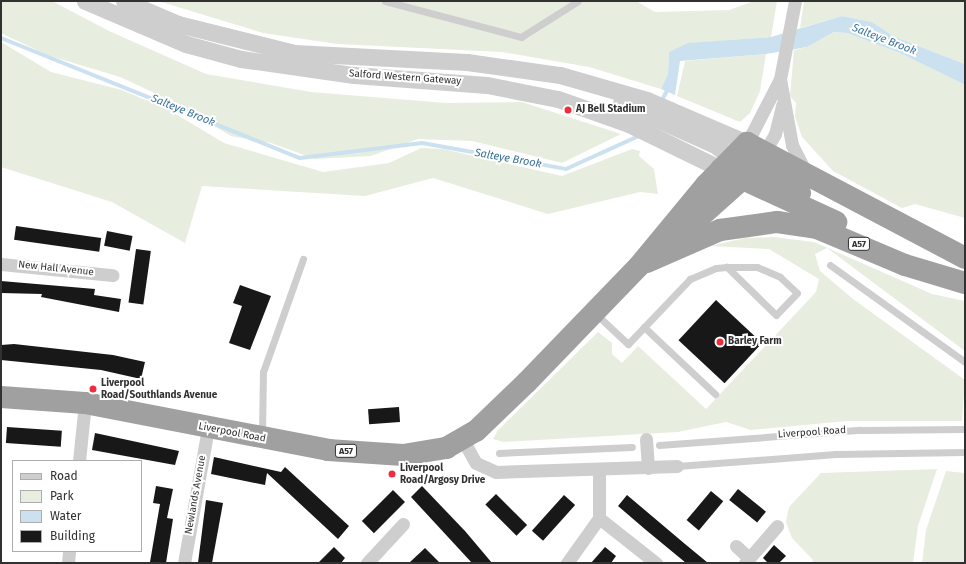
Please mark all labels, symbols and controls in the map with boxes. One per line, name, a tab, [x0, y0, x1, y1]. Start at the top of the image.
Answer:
water label: Salteye Brook	[850, 22, 918, 58]
street label: Salford Western Gateway	[348, 68, 462, 88]
water label: Salteye Brook	[149, 92, 217, 130]
place label: AJ Bell Stadium	[576, 104, 645, 116]
marker: AJ Bell Stadium	[563, 105, 573, 115]
water label: Salteye Brook	[474, 147, 542, 171]
road number: A57	[847, 237, 871, 251]
street label: New Hall Avenue	[18, 259, 94, 279]
place label: Barley Farm	[728, 336, 782, 348]
marker: Barley Farm	[715, 337, 725, 347]
place label: Liverpool Road/Southlands Avenue	[101, 377, 217, 400]
marker: Liverpool Road/Southlands Avenue	[88, 384, 98, 394]
street label: Liverpool Road	[197, 421, 267, 445]
street label: Liverpool Road	[778, 425, 846, 441]
road number: A57	[334, 444, 358, 458]
street label: Newlands Avenue	[183, 455, 209, 535]
legend	[12, 460, 142, 552]
place label: Liverpool Road/Argosy Drive	[400, 462, 485, 486]
text: Road	[50, 469, 78, 483]
marker: Liverpool Road/Argosy Drive	[387, 469, 397, 479]
text: Park	[50, 489, 74, 503]
text: Water	[50, 509, 81, 523]
text: Building	[50, 529, 95, 543]

